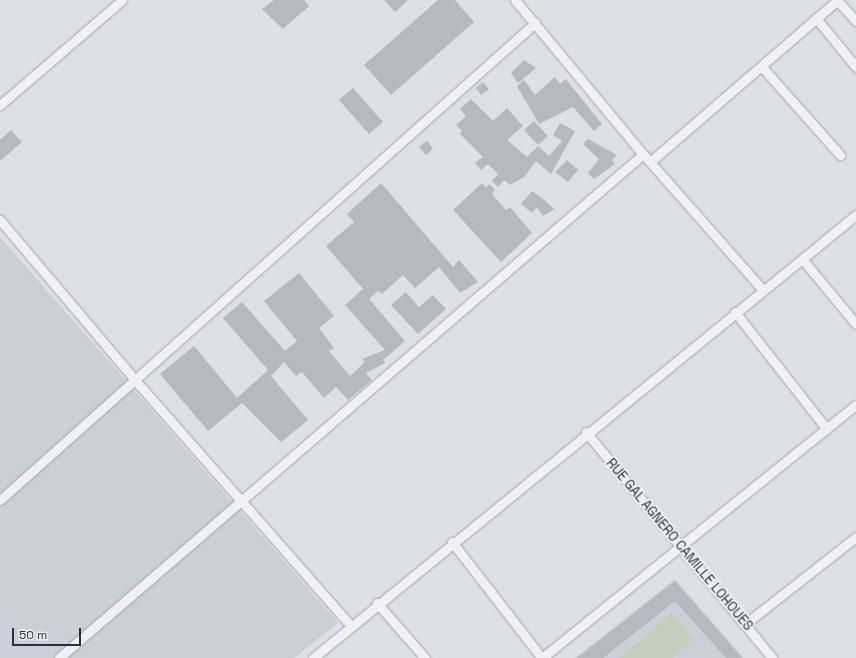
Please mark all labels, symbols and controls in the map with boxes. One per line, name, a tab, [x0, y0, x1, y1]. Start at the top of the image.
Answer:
street label: RUE GAL AGNERO CAMILLE LOHOUES	[602, 456, 756, 634]
scale bar	[14, 620, 83, 646]
text: 50 m	[19, 627, 47, 643]

